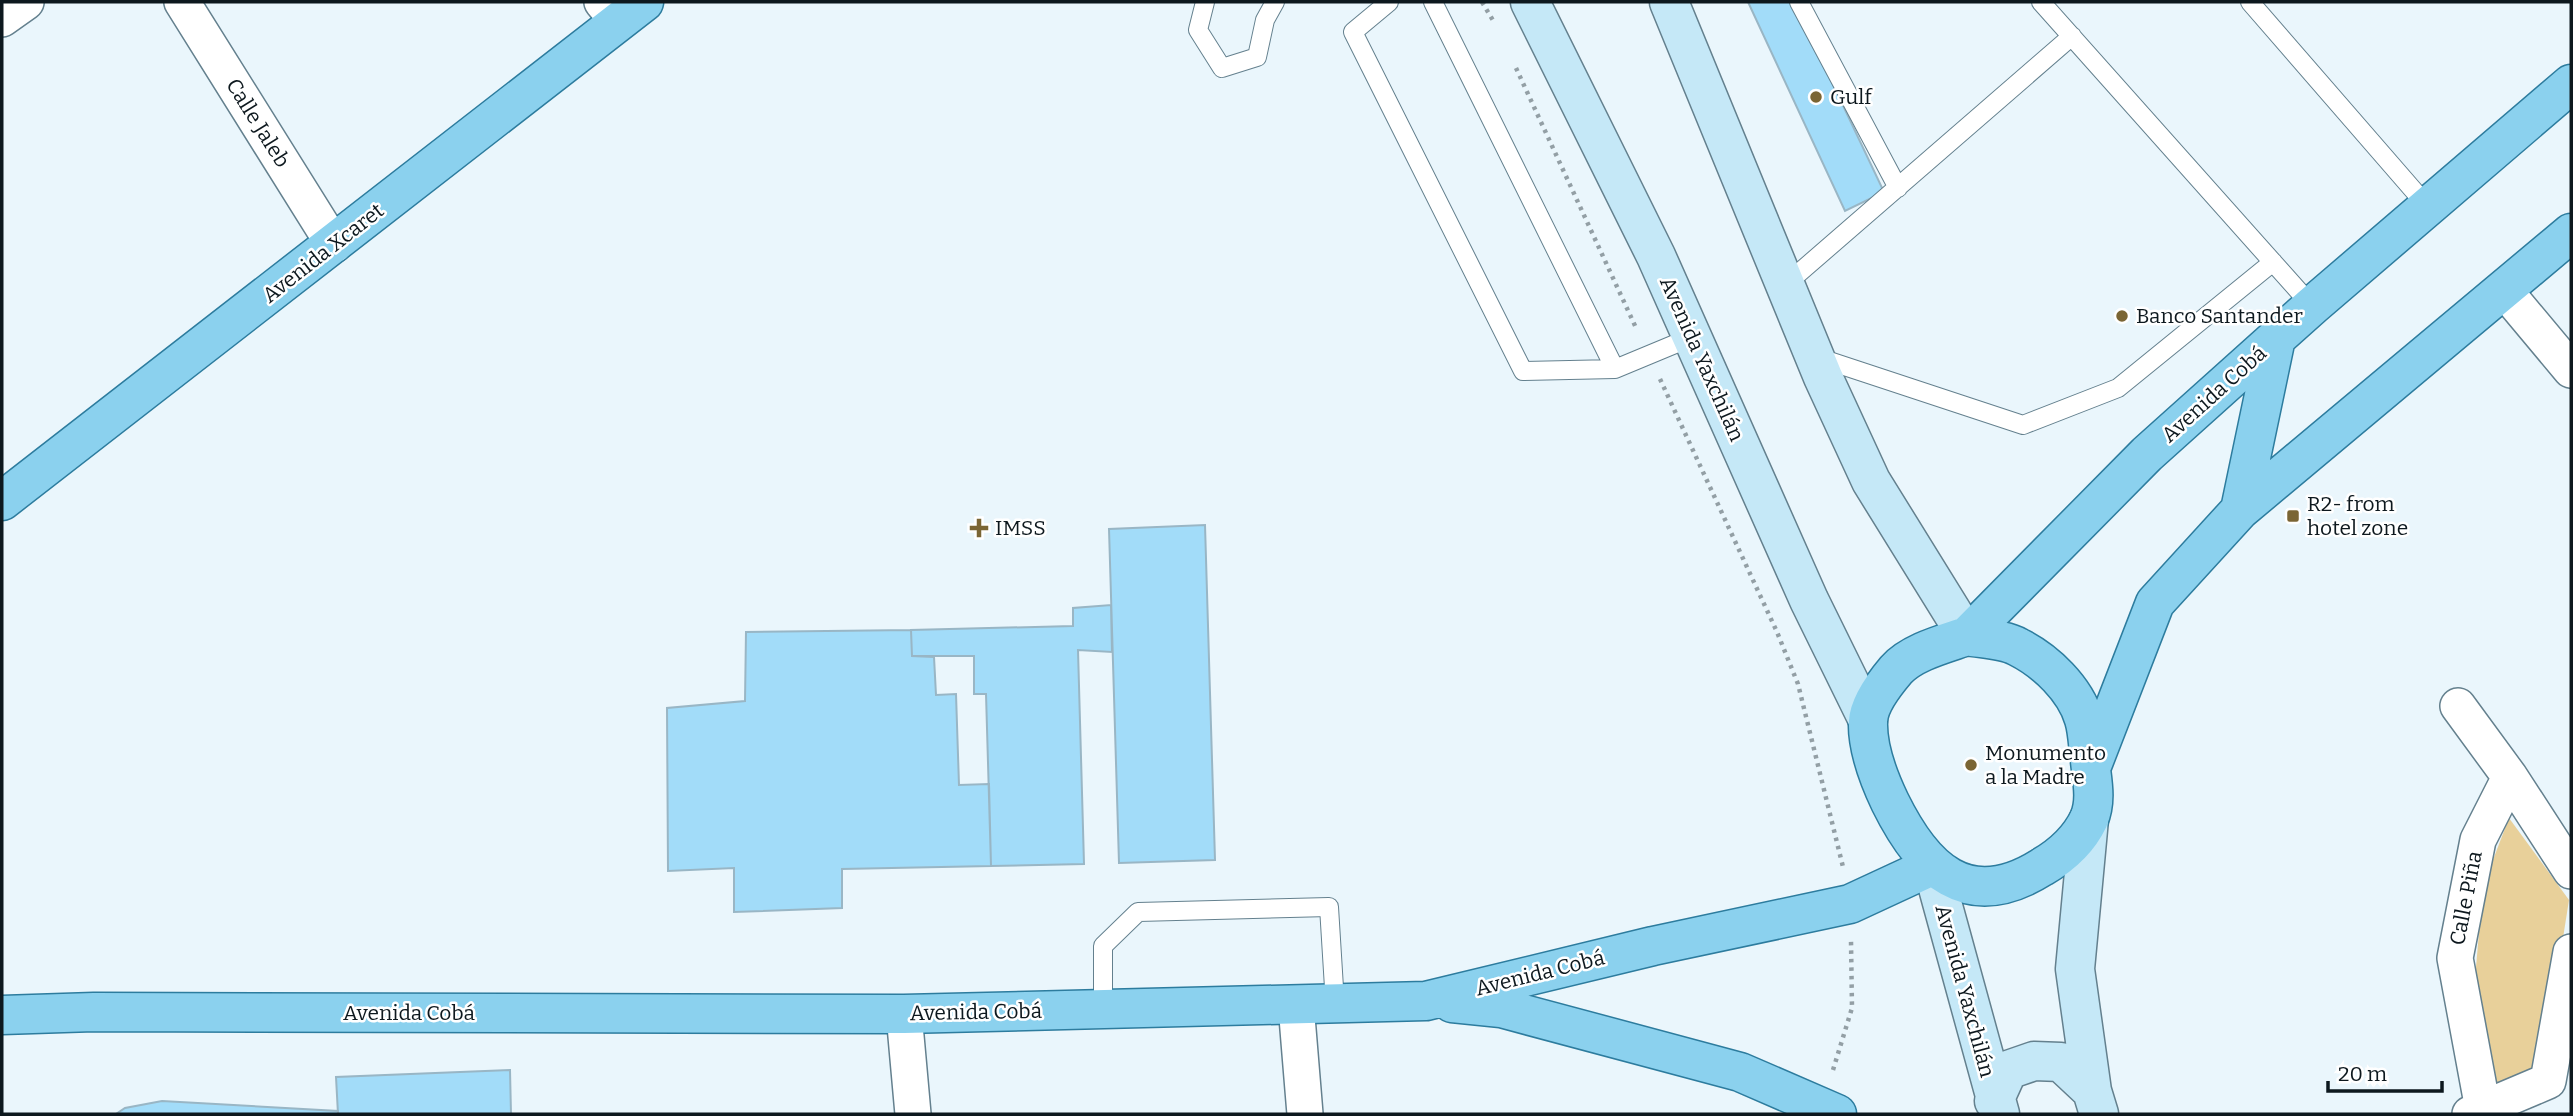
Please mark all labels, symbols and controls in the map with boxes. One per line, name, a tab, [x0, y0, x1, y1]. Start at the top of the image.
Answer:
street label: Calle Jaleb	[220, 74, 296, 172]
place label: Gulf	[1830, 84, 1873, 110]
marker: Gulf	[1808, 89, 1824, 105]
street label: Avenida Xcaret	[257, 197, 389, 308]
street label: Avenida Yaxchilán	[1654, 273, 1750, 445]
place label: Banco Santander	[2136, 303, 2303, 329]
marker: Banco Santander	[2114, 308, 2130, 324]
street label: Avenida Cobá	[2156, 340, 2272, 448]
place label: R2- from hotel zone	[2307, 491, 2408, 541]
marker: R2- from hotel zone	[2285, 508, 2301, 524]
place label: IMSS	[995, 515, 1046, 541]
marker: IMSS	[969, 518, 989, 538]
place label: Monumento a la Madre	[1985, 740, 2106, 790]
marker: Monumento a la Madre	[1963, 757, 1979, 773]
street label: Calle Piña	[2444, 848, 2488, 947]
street label: Avenida Yaxchilán	[1929, 902, 2001, 1080]
street label: Avenida Cobá	[1473, 944, 1608, 1002]
street label: Avenida Cobá	[910, 998, 1043, 1026]
street label: Avenida Cobá	[343, 1000, 476, 1026]
scale bar	[2328, 1050, 2442, 1094]
text: 20 m	[2338, 1061, 2387, 1087]

